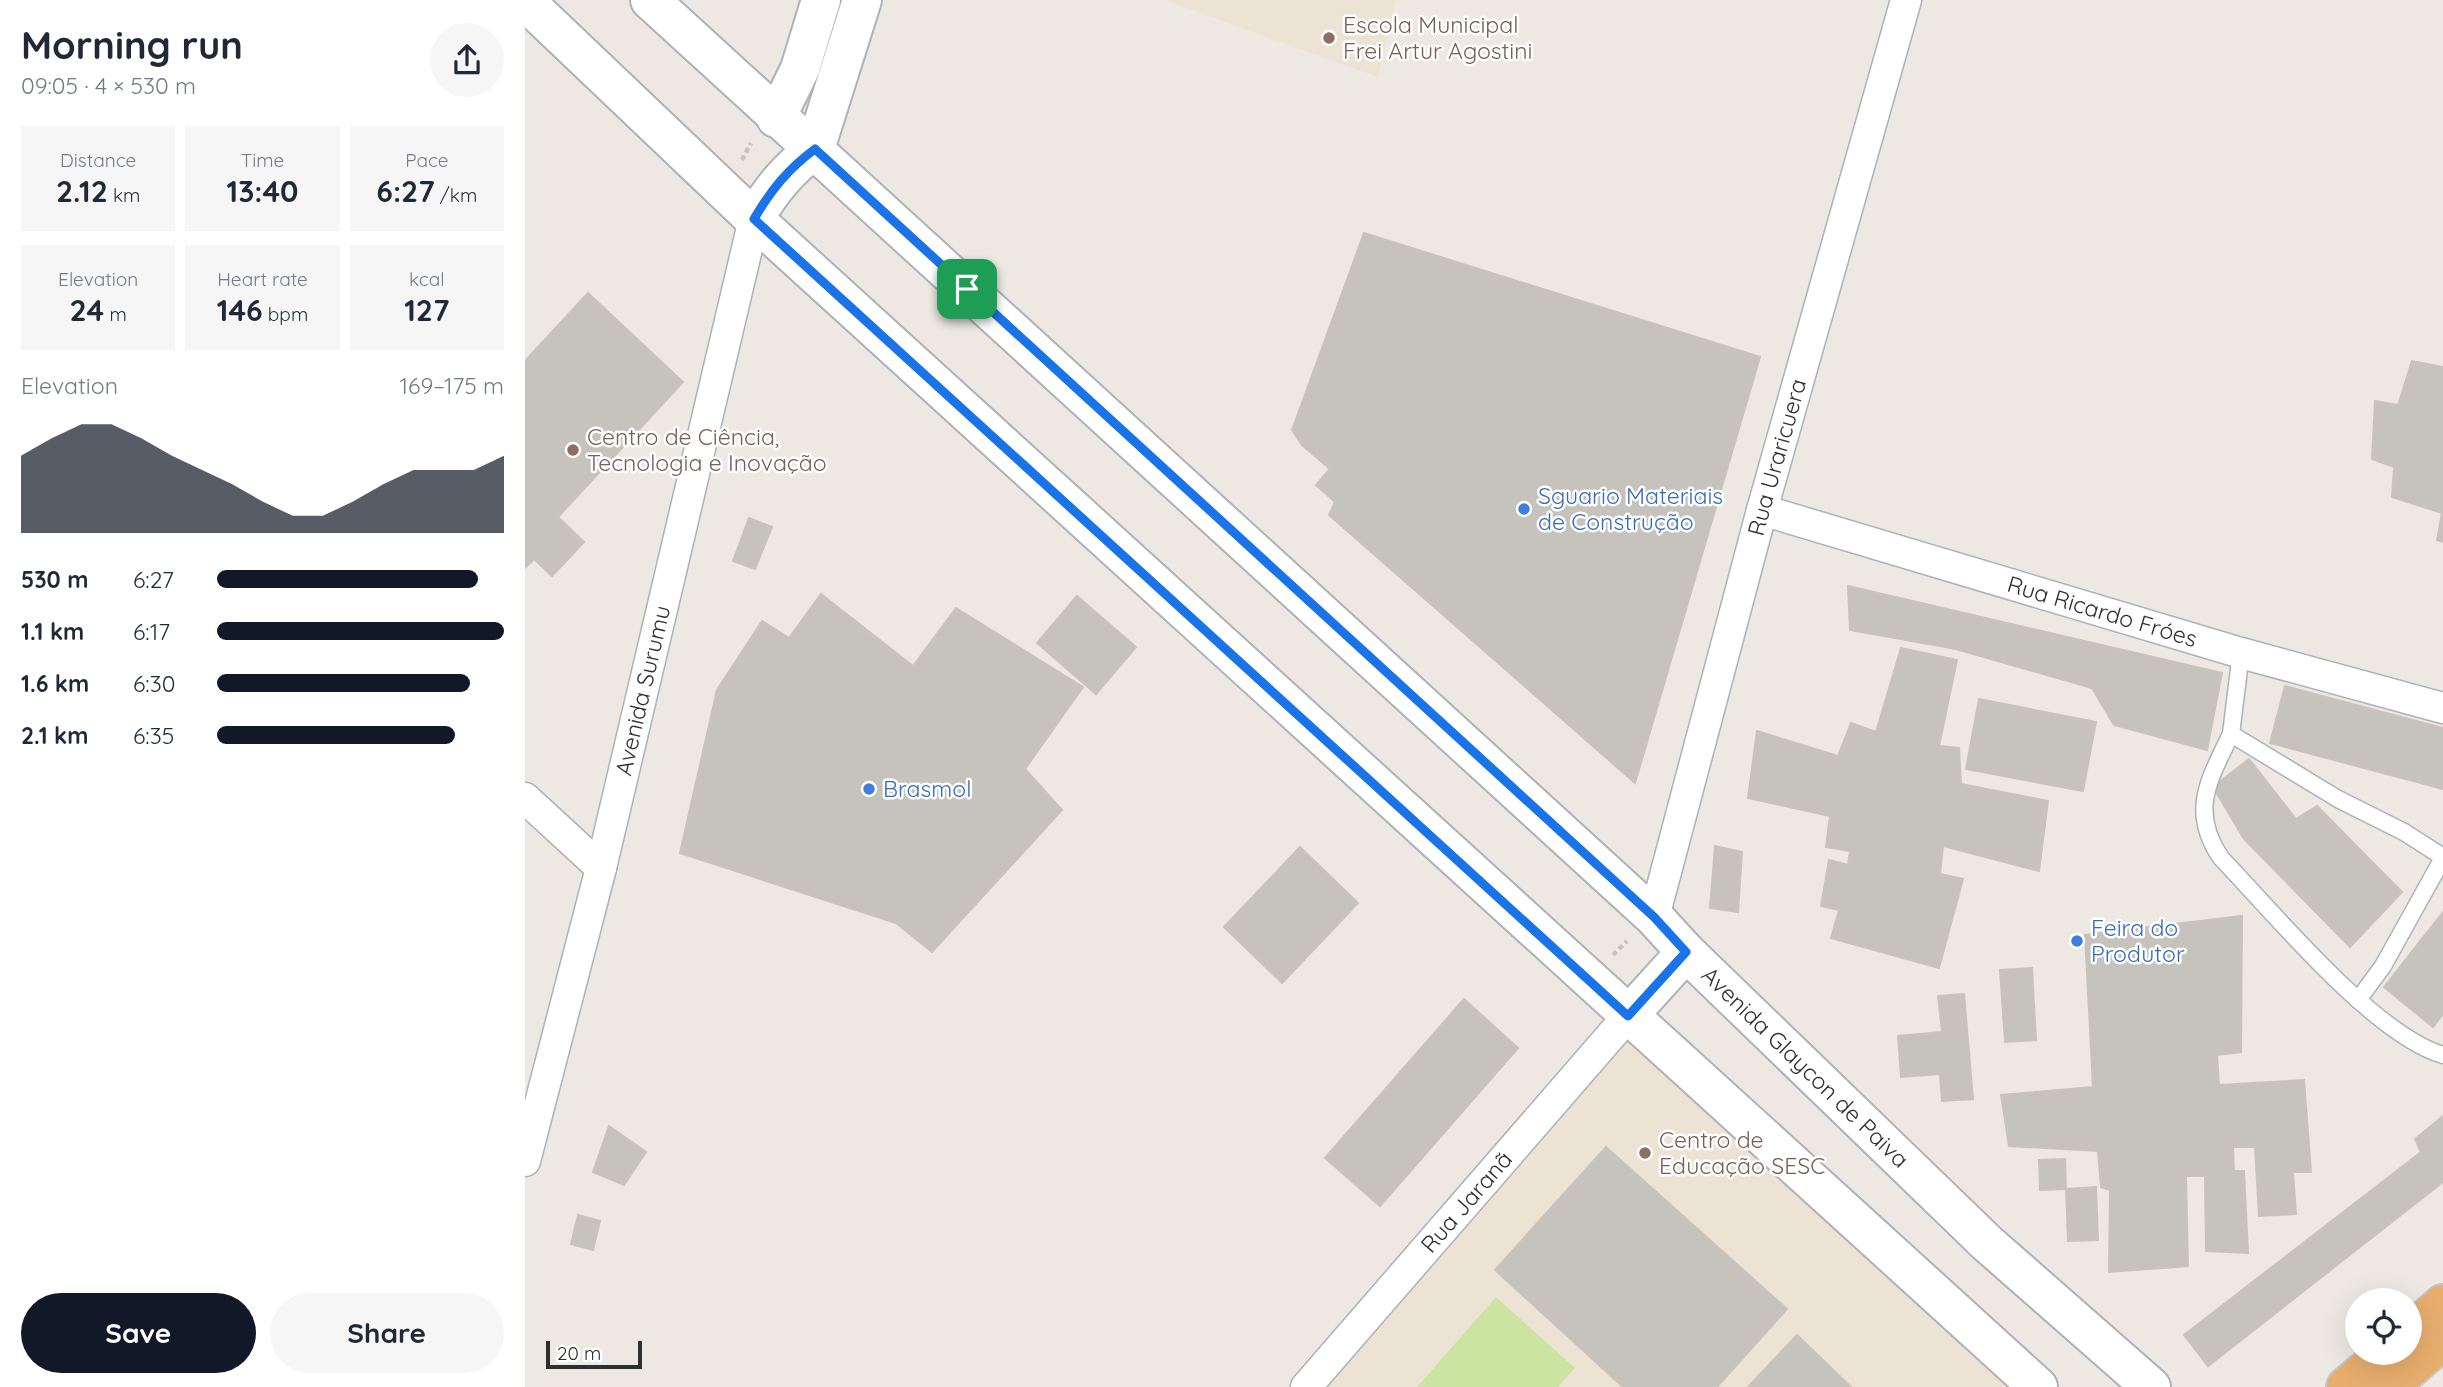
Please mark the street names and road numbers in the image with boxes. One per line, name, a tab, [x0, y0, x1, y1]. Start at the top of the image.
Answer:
street label: Rua Uraricuera	[1741, 375, 1812, 539]
street label: Rua Ricardo Fróes	[2004, 569, 2201, 653]
street label: Avenida Surumu	[608, 603, 676, 778]
street label: Avenida Glaycon de Paiva	[1696, 960, 1915, 1174]
street label: Rua Jaranã	[1414, 1145, 1518, 1259]

